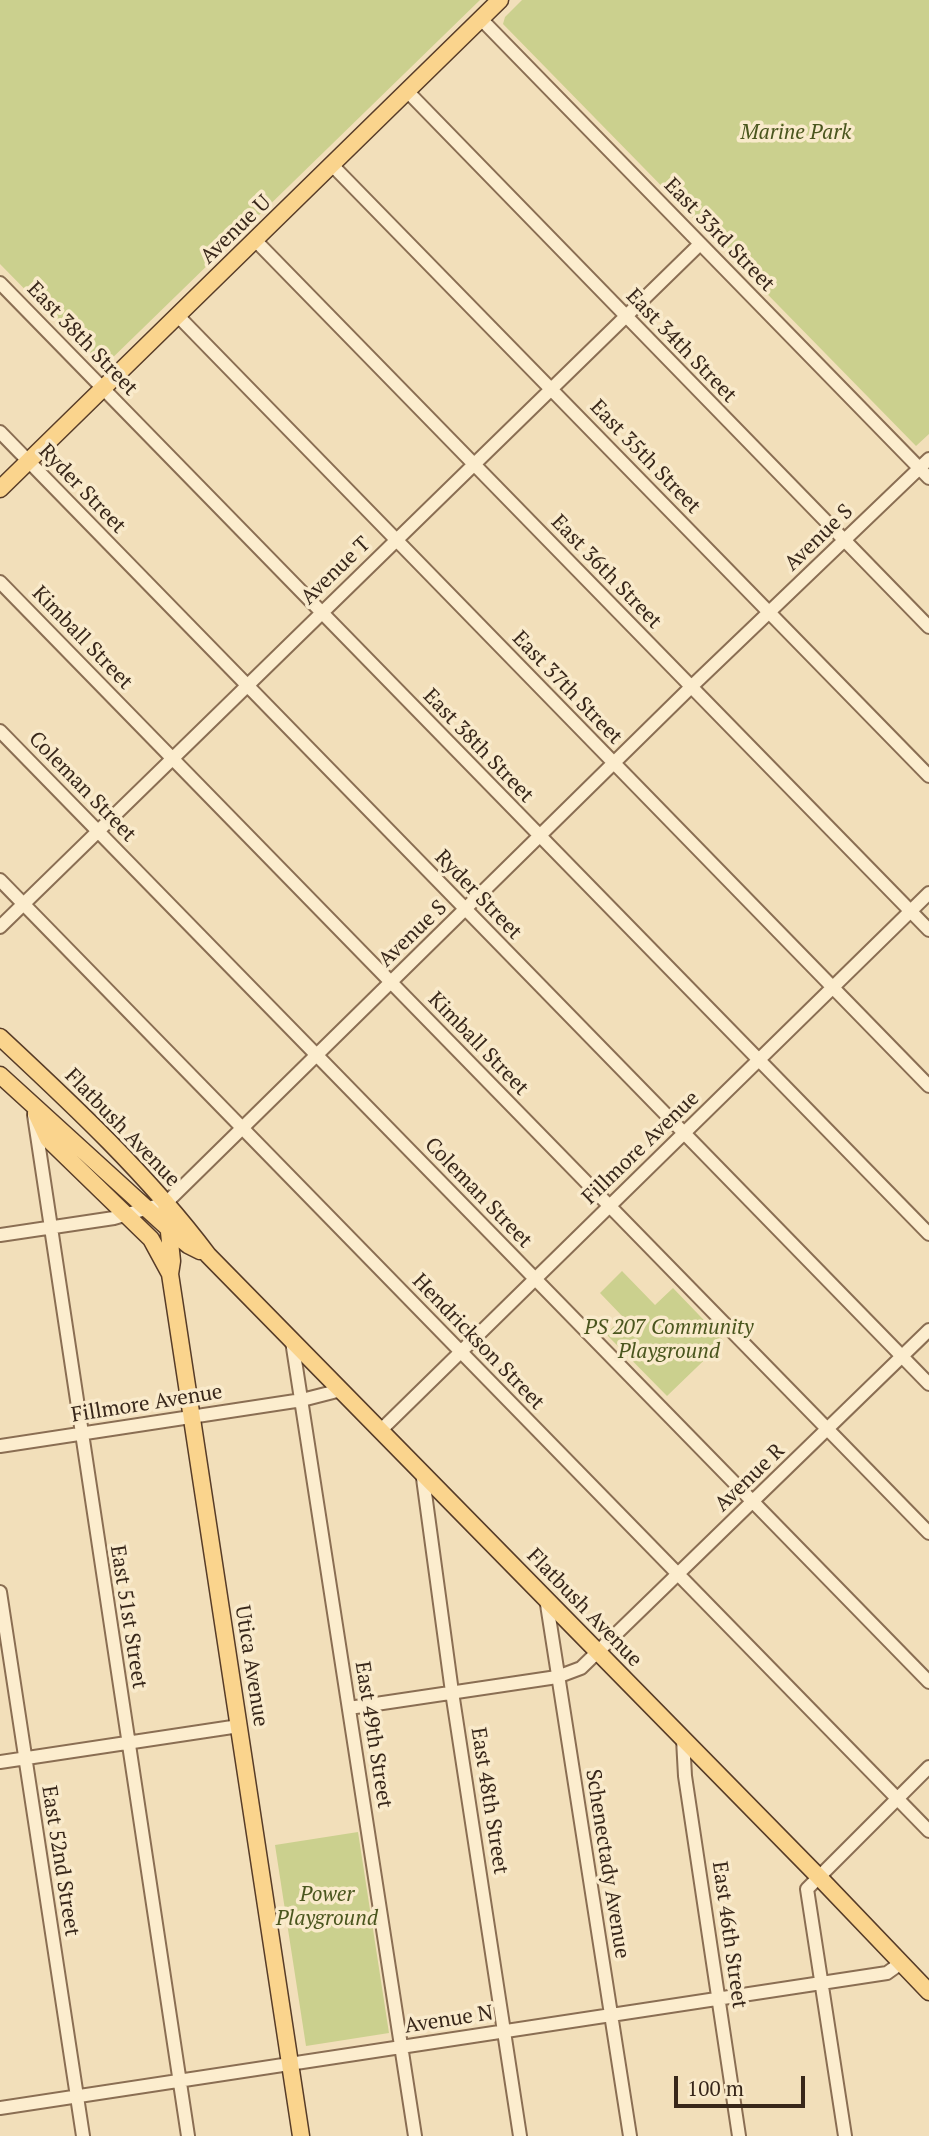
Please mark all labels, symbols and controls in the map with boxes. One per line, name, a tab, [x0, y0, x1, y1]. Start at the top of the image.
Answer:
park label: Marine Park	[741, 120, 851, 146]
street label: East 33rd Street	[659, 173, 779, 297]
street label: Avenue U	[196, 190, 276, 270]
street label: East 38th Street	[21, 277, 143, 401]
street label: East 34th Street	[620, 284, 742, 408]
street label: East 35th Street	[584, 395, 706, 519]
street label: Ryder Street	[33, 439, 131, 539]
street label: Avenue S	[780, 499, 858, 577]
street label: East 36th Street	[545, 510, 667, 634]
street label: Avenue T	[296, 532, 376, 610]
street label: Kimball Street	[26, 581, 138, 695]
street label: East 37th Street	[507, 626, 627, 750]
street label: East 38th Street	[417, 684, 539, 808]
street label: Coleman Street	[23, 727, 141, 847]
street label: Ryder Street	[429, 845, 527, 945]
street label: Avenue S	[374, 895, 452, 973]
street label: Kimball Street	[422, 987, 534, 1101]
street label: Flatbush Avenue	[59, 1064, 185, 1192]
street label: Fillmore Avenue	[577, 1086, 705, 1210]
street label: Coleman Street	[419, 1133, 537, 1253]
street label: Hendrickson Street	[407, 1269, 549, 1415]
park label: PS 207 Community Playground	[584, 1315, 754, 1365]
street label: Fillmore Avenue	[70, 1380, 224, 1428]
street label: Avenue R	[710, 1439, 790, 1517]
street label: East 51st Street	[104, 1543, 152, 1691]
street label: Flatbush Avenue	[521, 1544, 647, 1672]
street label: Utica Avenue	[229, 1604, 273, 1728]
street label: East 49th Street	[349, 1660, 397, 1810]
street label: East 48th Street	[465, 1726, 513, 1876]
street label: Schenectady Avenue	[580, 1768, 634, 1960]
street label: East 52nd Street	[36, 1784, 84, 1938]
street label: East 46th Street	[706, 1860, 752, 2010]
park label: Power Playground	[276, 1882, 378, 1932]
street label: Avenue N	[403, 2001, 495, 2039]
scale bar	[677, 2062, 808, 2106]
text: 100 m	[687, 2074, 744, 2102]

